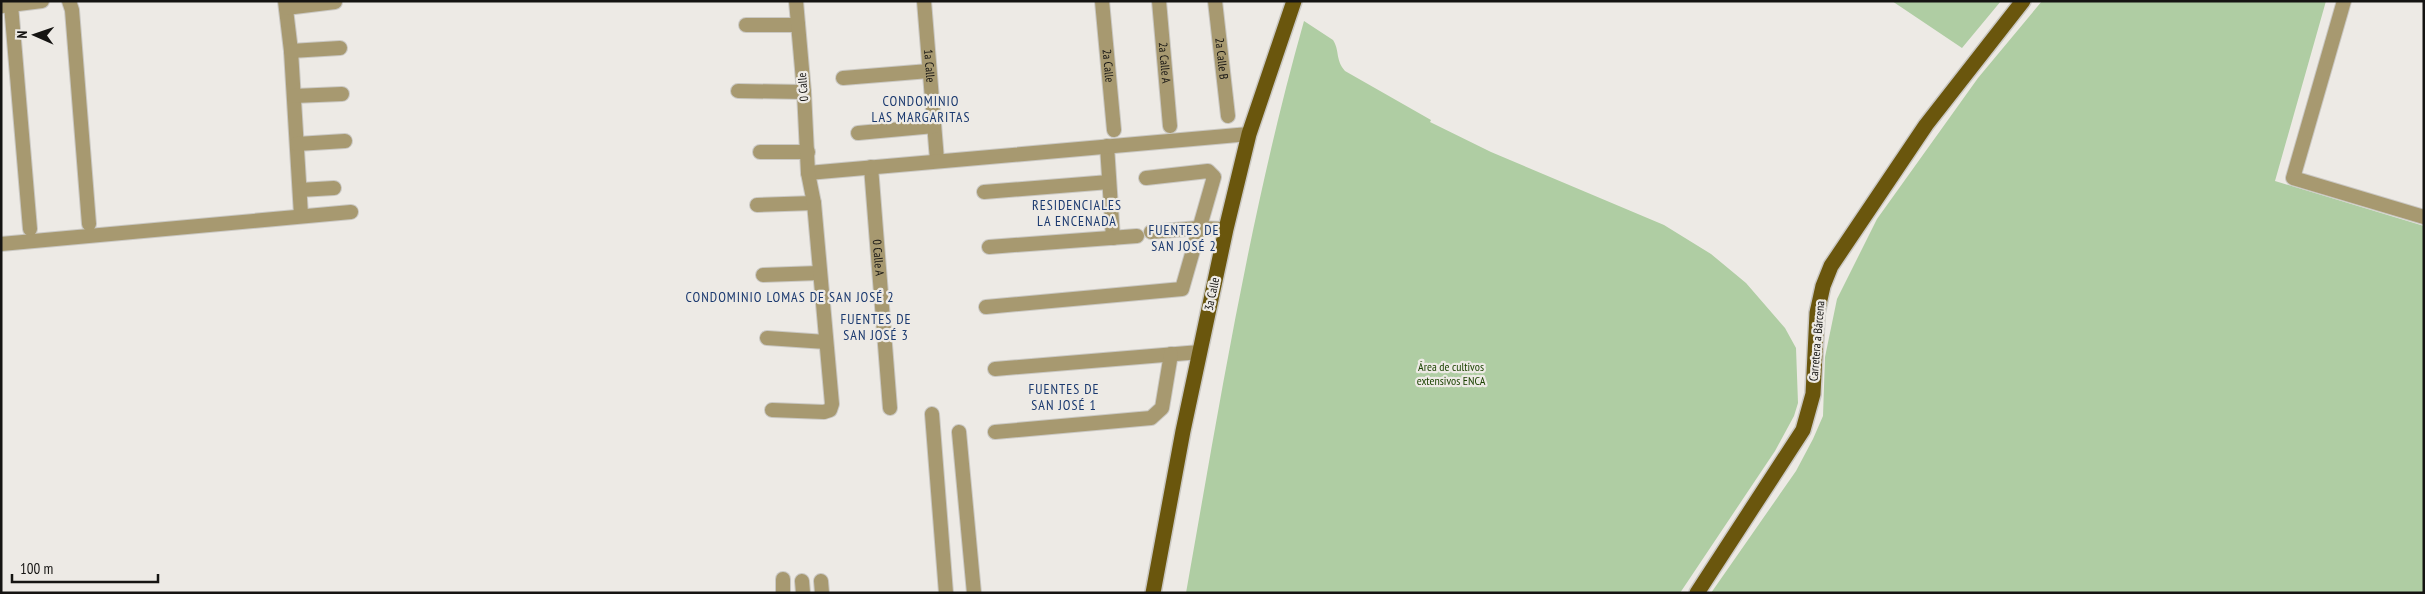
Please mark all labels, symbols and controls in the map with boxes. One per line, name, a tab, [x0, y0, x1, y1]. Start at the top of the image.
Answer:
north arrow	[10, 10, 60, 60]
text: N	[13, 30, 31, 39]
street label: 2a Calle B	[1212, 37, 1232, 80]
street label: 2a Calle A	[1156, 41, 1174, 84]
street label: 1a Calle	[921, 48, 939, 83]
street label: 2a Calle	[1099, 48, 1118, 83]
street label: 0 Calle	[794, 72, 811, 102]
district label: CONDOMINIO LAS MARGARITAS	[872, 92, 970, 126]
district label: RESIDENCIALES LA ENCENADA	[1032, 196, 1122, 230]
district label: FUENTES DE SAN JOSÉ 2	[1148, 221, 1220, 255]
street label: 0 Calle A	[870, 239, 888, 277]
street label: 3a Calle	[1201, 276, 1222, 312]
district label: CONDOMINIO LOMAS DE SAN JOSÉ 2	[686, 288, 894, 306]
street label: Carretera a Bárcena	[1806, 300, 1828, 382]
district label: FUENTES DE SAN JOSÉ 3	[840, 310, 912, 344]
park label: Área de cultivos extensivos ENCA	[1417, 359, 1486, 388]
district label: FUENTES DE SAN JOSÉ 1	[1028, 380, 1100, 414]
scale bar	[12, 552, 159, 584]
text: 100 m	[20, 559, 53, 578]

